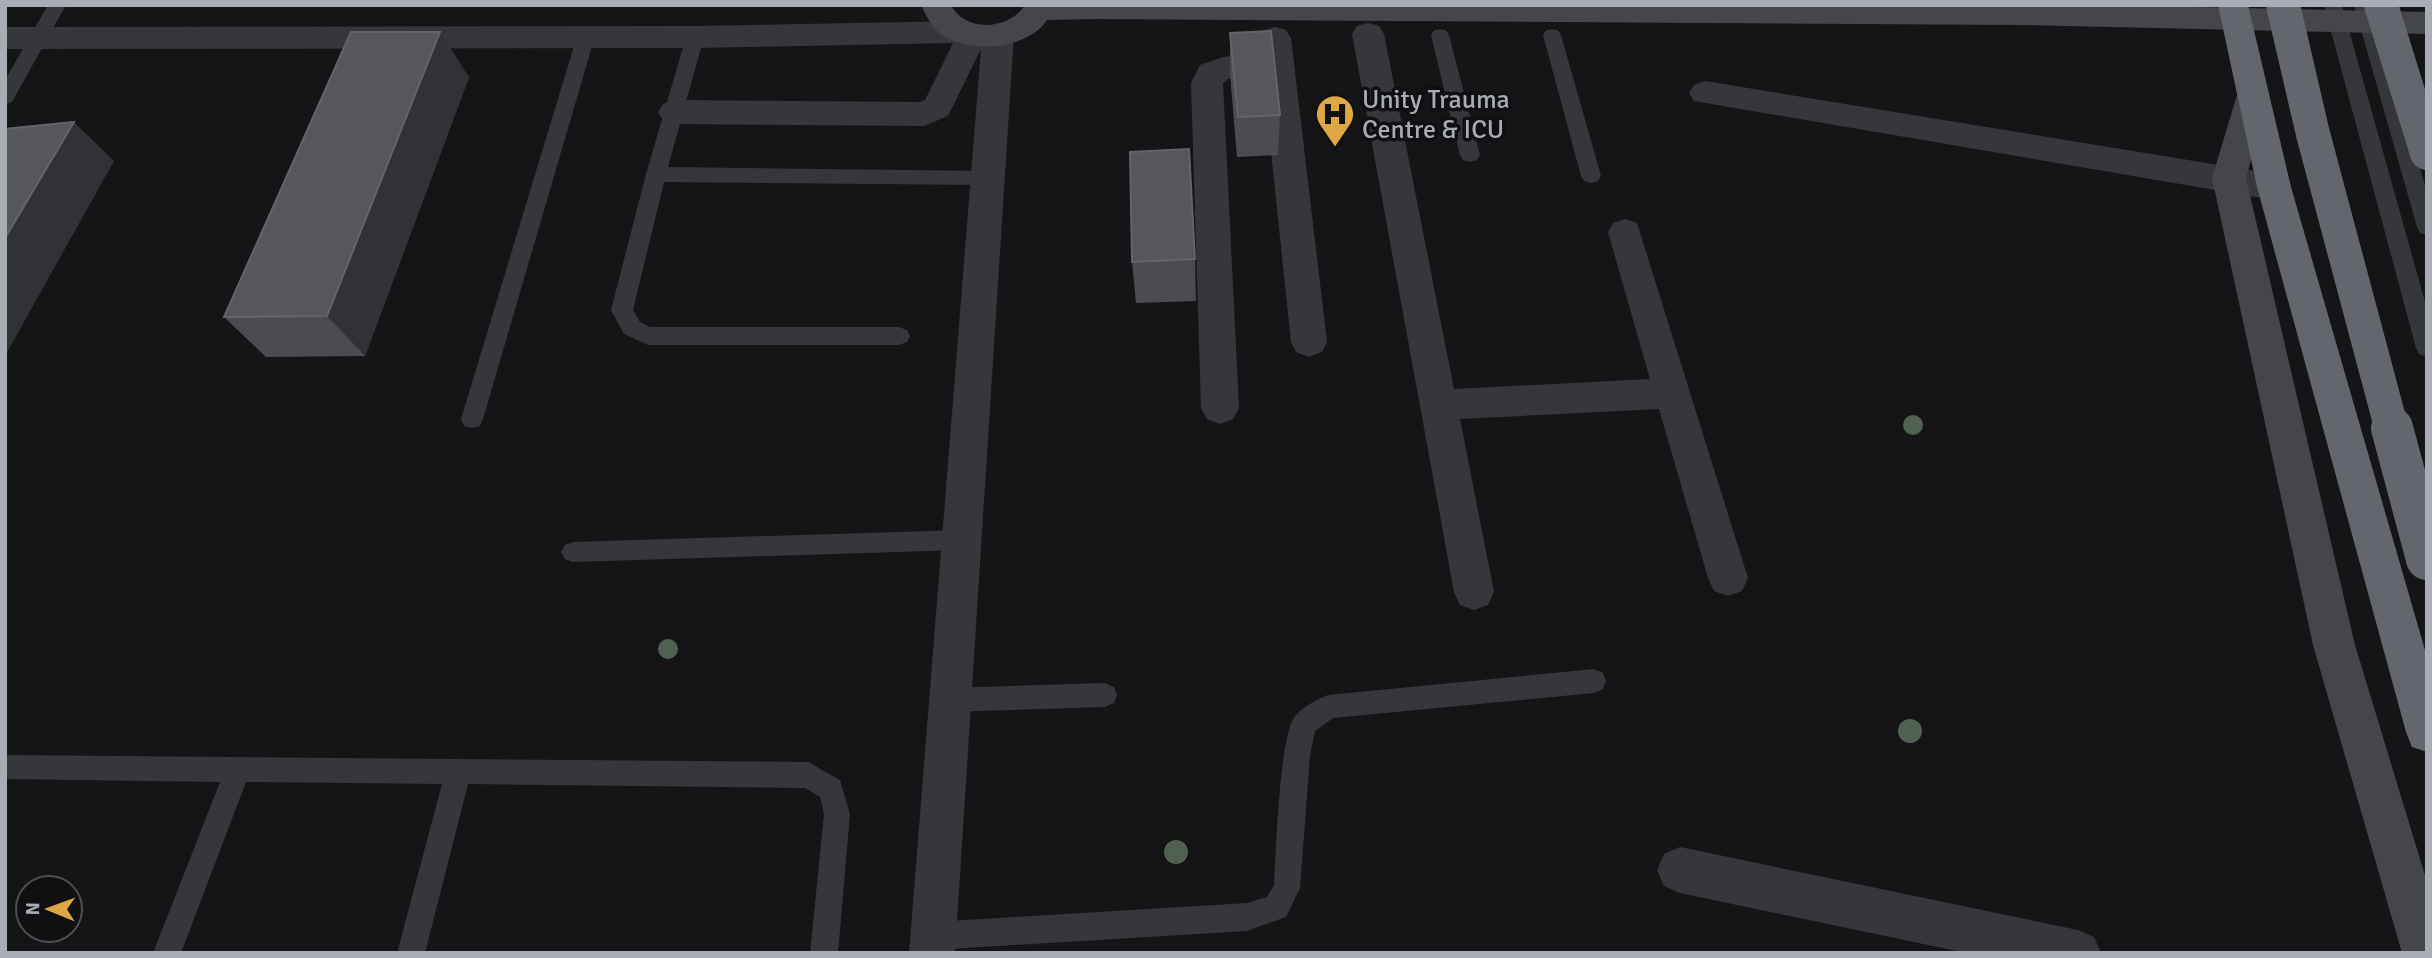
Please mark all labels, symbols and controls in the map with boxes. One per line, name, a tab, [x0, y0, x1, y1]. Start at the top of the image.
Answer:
place label: Unity Trauma Centre & ICU	[1362, 84, 1510, 146]
hospital icon: Unity Trauma Centre & ICU	[1314, 93, 1356, 148]
north arrow	[14, 874, 84, 944]
text: N	[21, 902, 45, 916]

